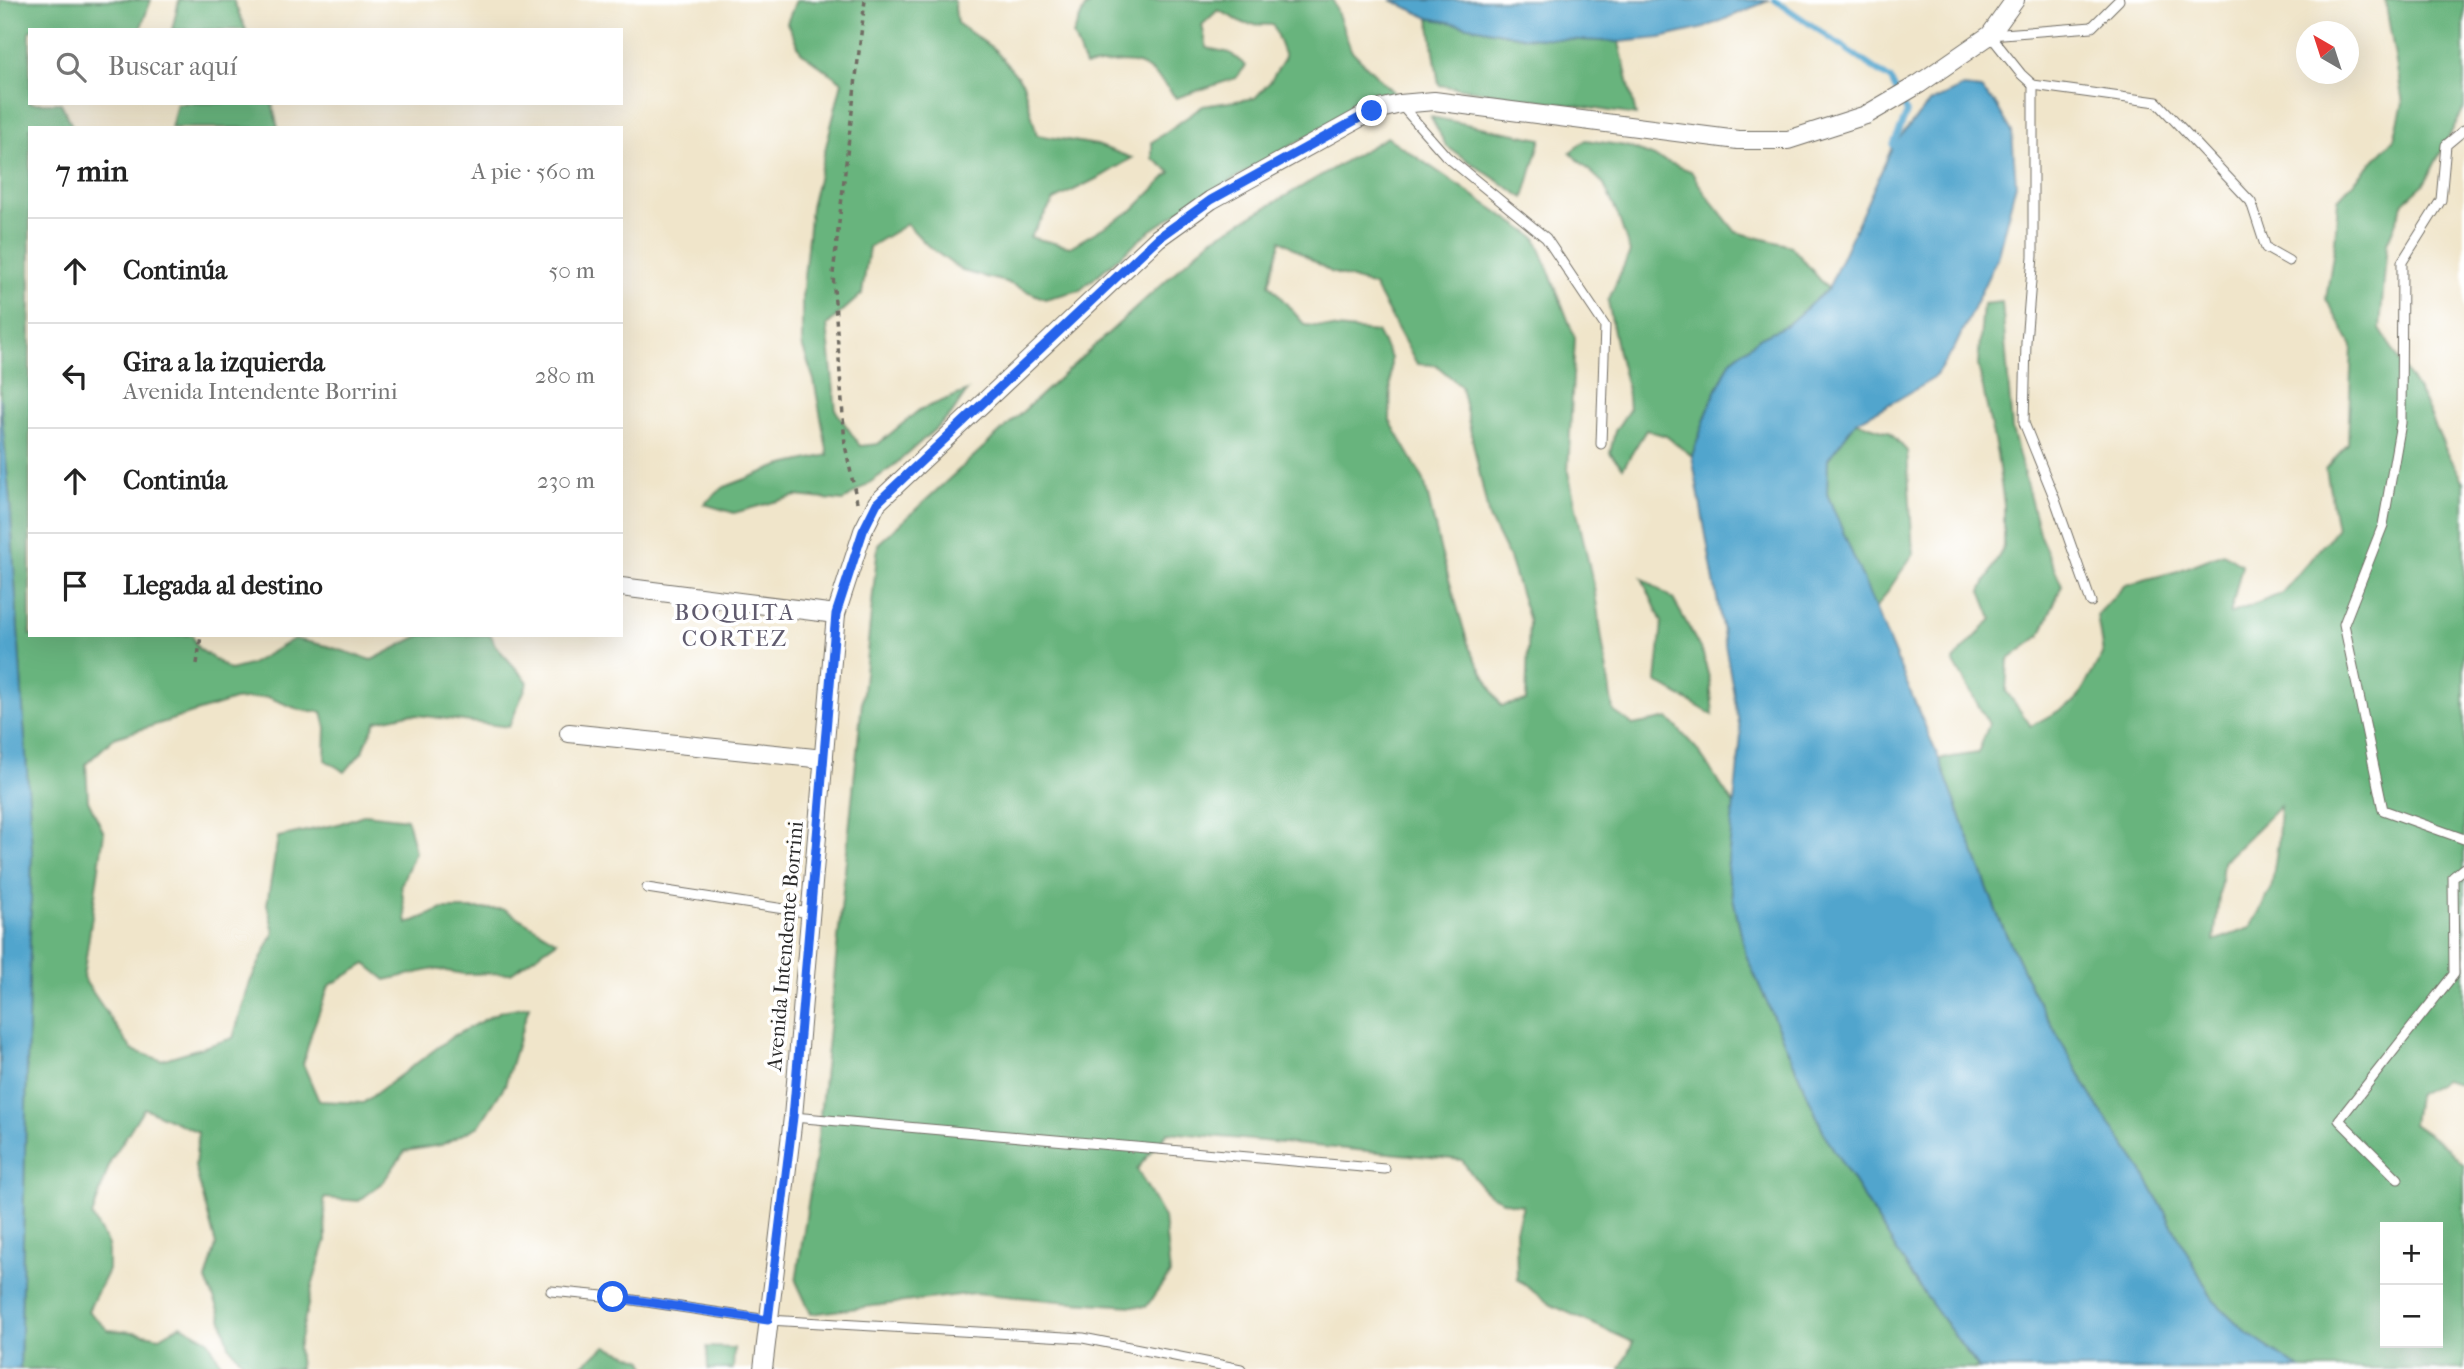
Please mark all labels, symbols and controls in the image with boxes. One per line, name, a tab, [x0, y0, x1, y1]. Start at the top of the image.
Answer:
north arrow	[2296, 21, 2359, 84]
search box	[28, 28, 623, 105]
icon: search	[52, 48, 90, 86]
text: Buscar aquí	[108, 51, 237, 82]
route end	[1356, 95, 1387, 126]
text: 7 min	[56, 154, 128, 189]
text: A pie · 560 m	[471, 158, 595, 185]
icon: ahead	[56, 252, 94, 290]
text: Continúa	[123, 255, 227, 286]
text: 50 m	[548, 257, 595, 284]
text: Gira a la izquierda	[123, 347, 325, 378]
icon: left	[56, 357, 94, 395]
text: 280 m	[535, 362, 595, 389]
text: Avenida Intendente Borrini	[123, 378, 397, 405]
icon: ahead	[56, 462, 94, 500]
text: Continúa	[123, 465, 227, 496]
text: 230 m	[537, 467, 595, 494]
icon: arrive	[56, 567, 94, 605]
text: Llegada al destino	[123, 570, 323, 601]
district label: BOQUITA CORTEZ	[674, 599, 796, 652]
street label: Avenida Intendente Borrini	[762, 820, 808, 1073]
map controls	[2380, 1222, 2443, 1348]
button: +	[2380, 1222, 2443, 1285]
route start	[597, 1281, 628, 1312]
button: −	[2380, 1285, 2443, 1348]

